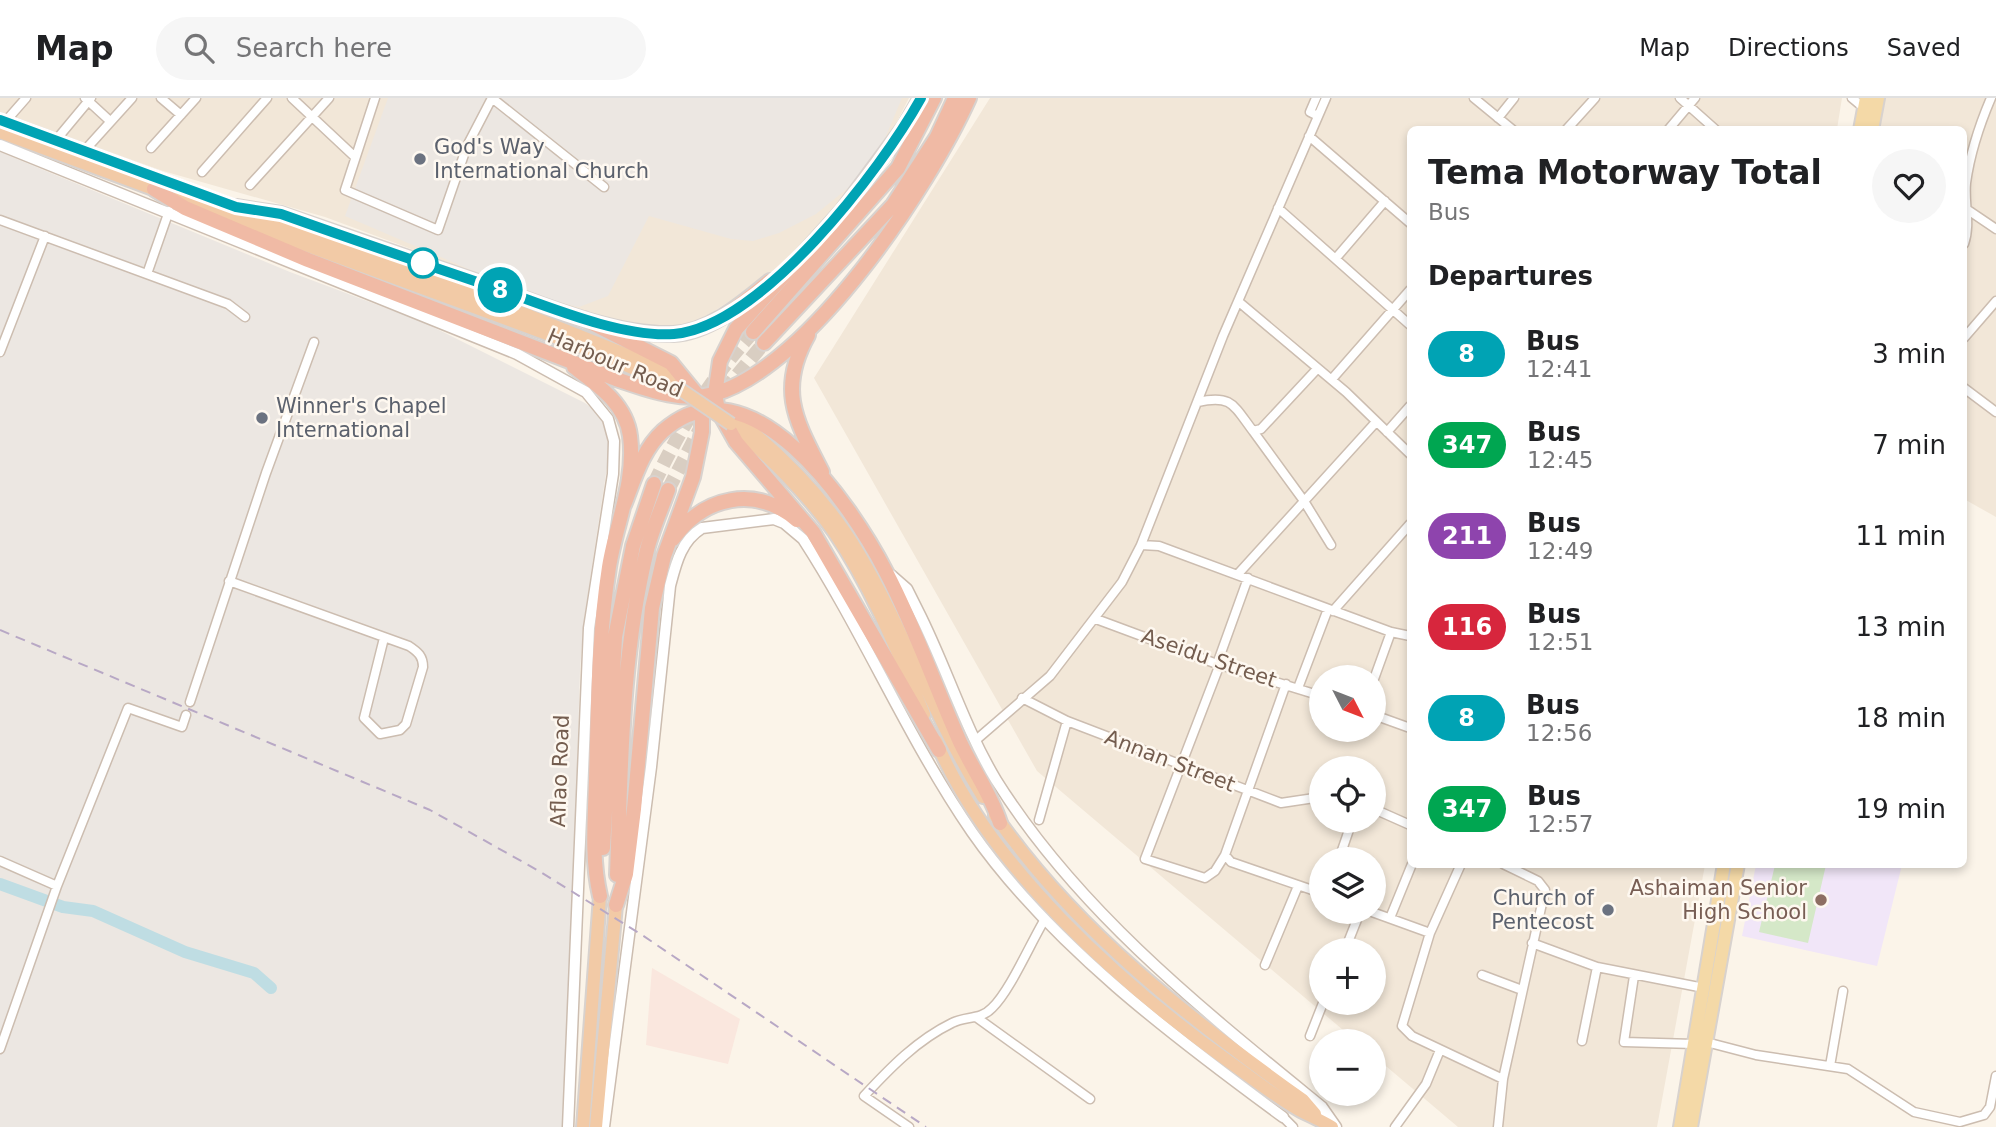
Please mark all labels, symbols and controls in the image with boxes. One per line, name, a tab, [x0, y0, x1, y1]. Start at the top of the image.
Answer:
search box	[156, 17, 646, 80]
text: Map	[35, 29, 114, 68]
icon: search	[180, 29, 218, 67]
text: Search here	[236, 33, 392, 63]
text: Map	[1639, 34, 1690, 62]
text: Directions	[1728, 34, 1849, 62]
text: Saved	[1887, 34, 1961, 62]
place label: God's Way International Church	[434, 135, 649, 183]
button: heart	[1872, 149, 1946, 223]
marker: God's Way International Church	[412, 151, 428, 167]
text: Tema Motorway Total	[1428, 153, 1822, 192]
text: Bus	[1428, 199, 1470, 225]
unlabelled marker	[408, 248, 438, 278]
text: Departures	[1428, 261, 1593, 291]
line badge: 8	[477, 267, 523, 313]
text: 8	[492, 276, 508, 304]
street label: Harbour Road	[544, 324, 686, 402]
text: Bus	[1526, 326, 1580, 356]
text: 3 min	[1872, 339, 1946, 369]
text: 8	[1458, 340, 1475, 368]
text: 12:41	[1526, 356, 1592, 382]
place label: Winner's Chapel International	[276, 394, 447, 442]
marker: Winner's Chapel International	[254, 410, 270, 426]
text: Bus	[1527, 417, 1581, 447]
text: 7 min	[1872, 430, 1946, 460]
text: 347	[1442, 431, 1492, 459]
text: 12:45	[1527, 447, 1593, 473]
text: Bus	[1527, 508, 1581, 538]
text: 11 min	[1856, 521, 1946, 551]
text: 211	[1442, 522, 1492, 550]
text: 12:49	[1527, 538, 1593, 564]
text: Bus	[1527, 599, 1581, 629]
text: 13 min	[1856, 612, 1946, 642]
text: 116	[1442, 613, 1492, 641]
street label: Aseidu Street	[1138, 624, 1280, 692]
text: 12:51	[1527, 629, 1593, 655]
north arrow	[1309, 665, 1386, 742]
map controls	[1309, 665, 1386, 1106]
text: Bus	[1526, 690, 1580, 720]
text: 18 min	[1856, 703, 1946, 733]
text: 8	[1458, 704, 1475, 732]
street label: Aflao Road	[546, 714, 574, 828]
text: 12:56	[1526, 720, 1592, 746]
street label: Annan Street	[1101, 725, 1239, 797]
button: locate	[1309, 756, 1386, 833]
text: Bus	[1527, 781, 1581, 811]
text: 19 min	[1856, 794, 1946, 824]
text: 347	[1442, 795, 1492, 823]
text: 12:57	[1527, 811, 1593, 837]
button: layers	[1309, 847, 1386, 924]
place label: Ashaiman Senior High School	[1629, 876, 1807, 924]
place label: Church of Pentecost	[1491, 886, 1595, 934]
marker: Ashaiman Senior High School	[1813, 892, 1829, 908]
marker: Church of Pentecost	[1600, 902, 1616, 918]
button: +	[1309, 938, 1386, 1015]
button: −	[1309, 1029, 1386, 1106]

